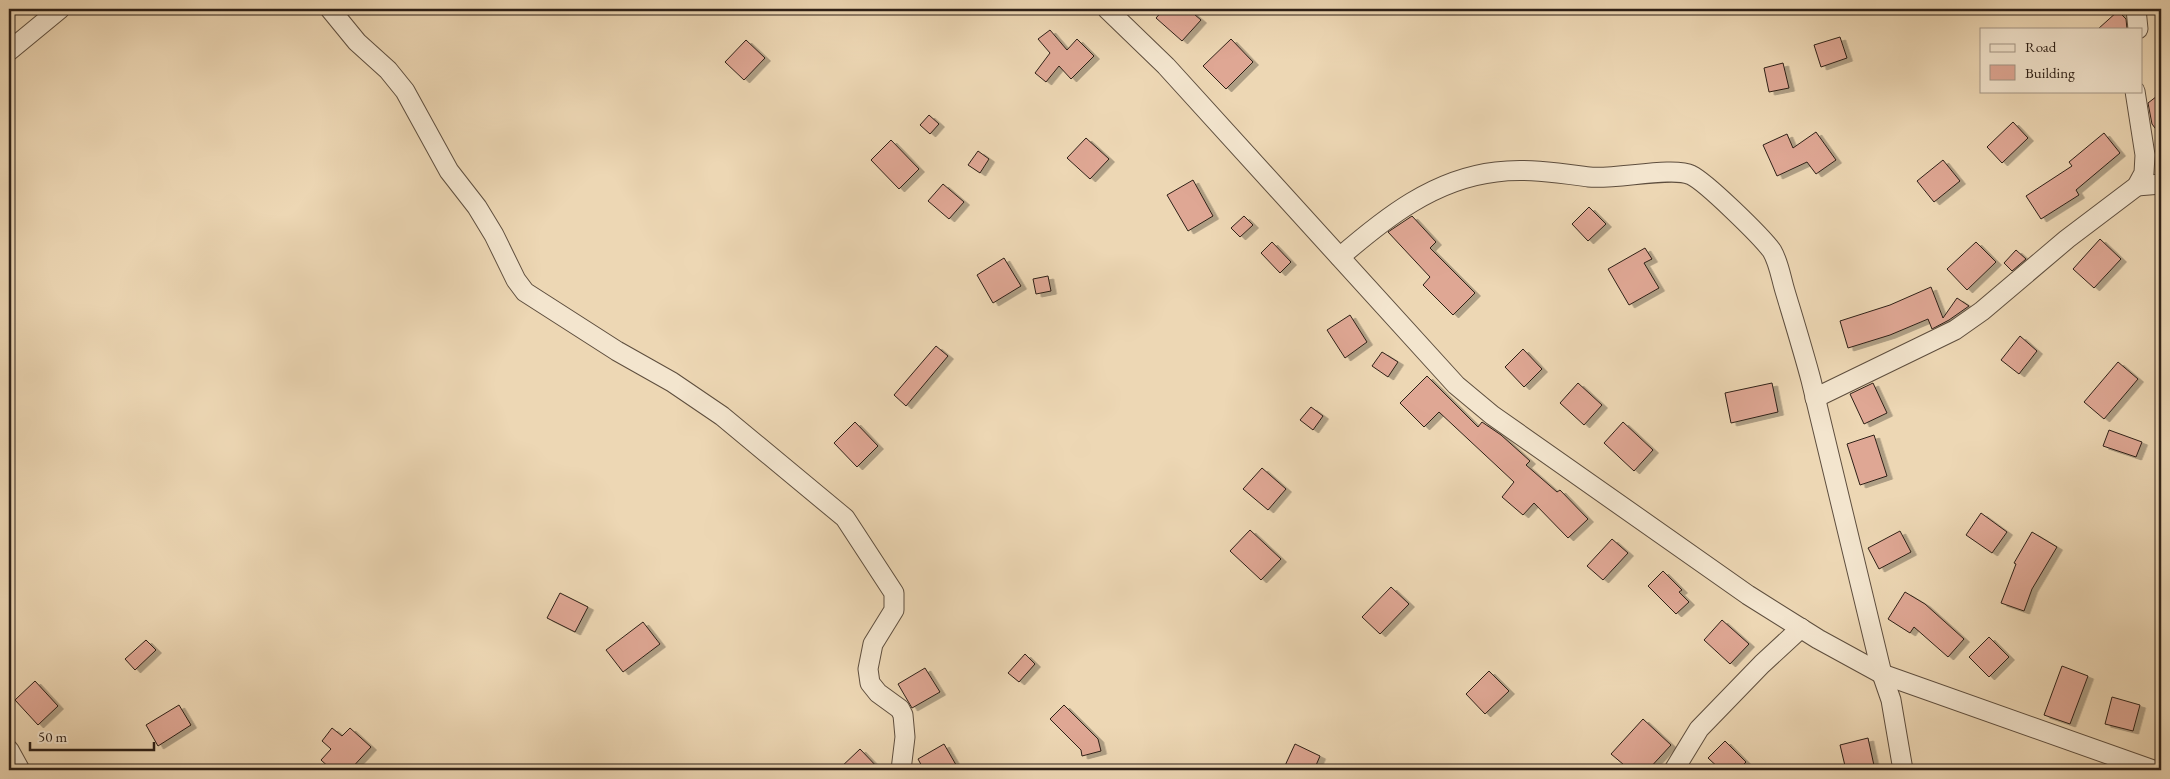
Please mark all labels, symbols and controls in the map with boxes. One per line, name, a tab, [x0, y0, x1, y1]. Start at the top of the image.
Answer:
legend	[1980, 28, 2142, 92]
text: Road	[2025, 37, 2057, 56]
text: Building	[2025, 63, 2075, 82]
scale bar	[30, 719, 154, 751]
text: 50 m	[38, 727, 67, 746]

